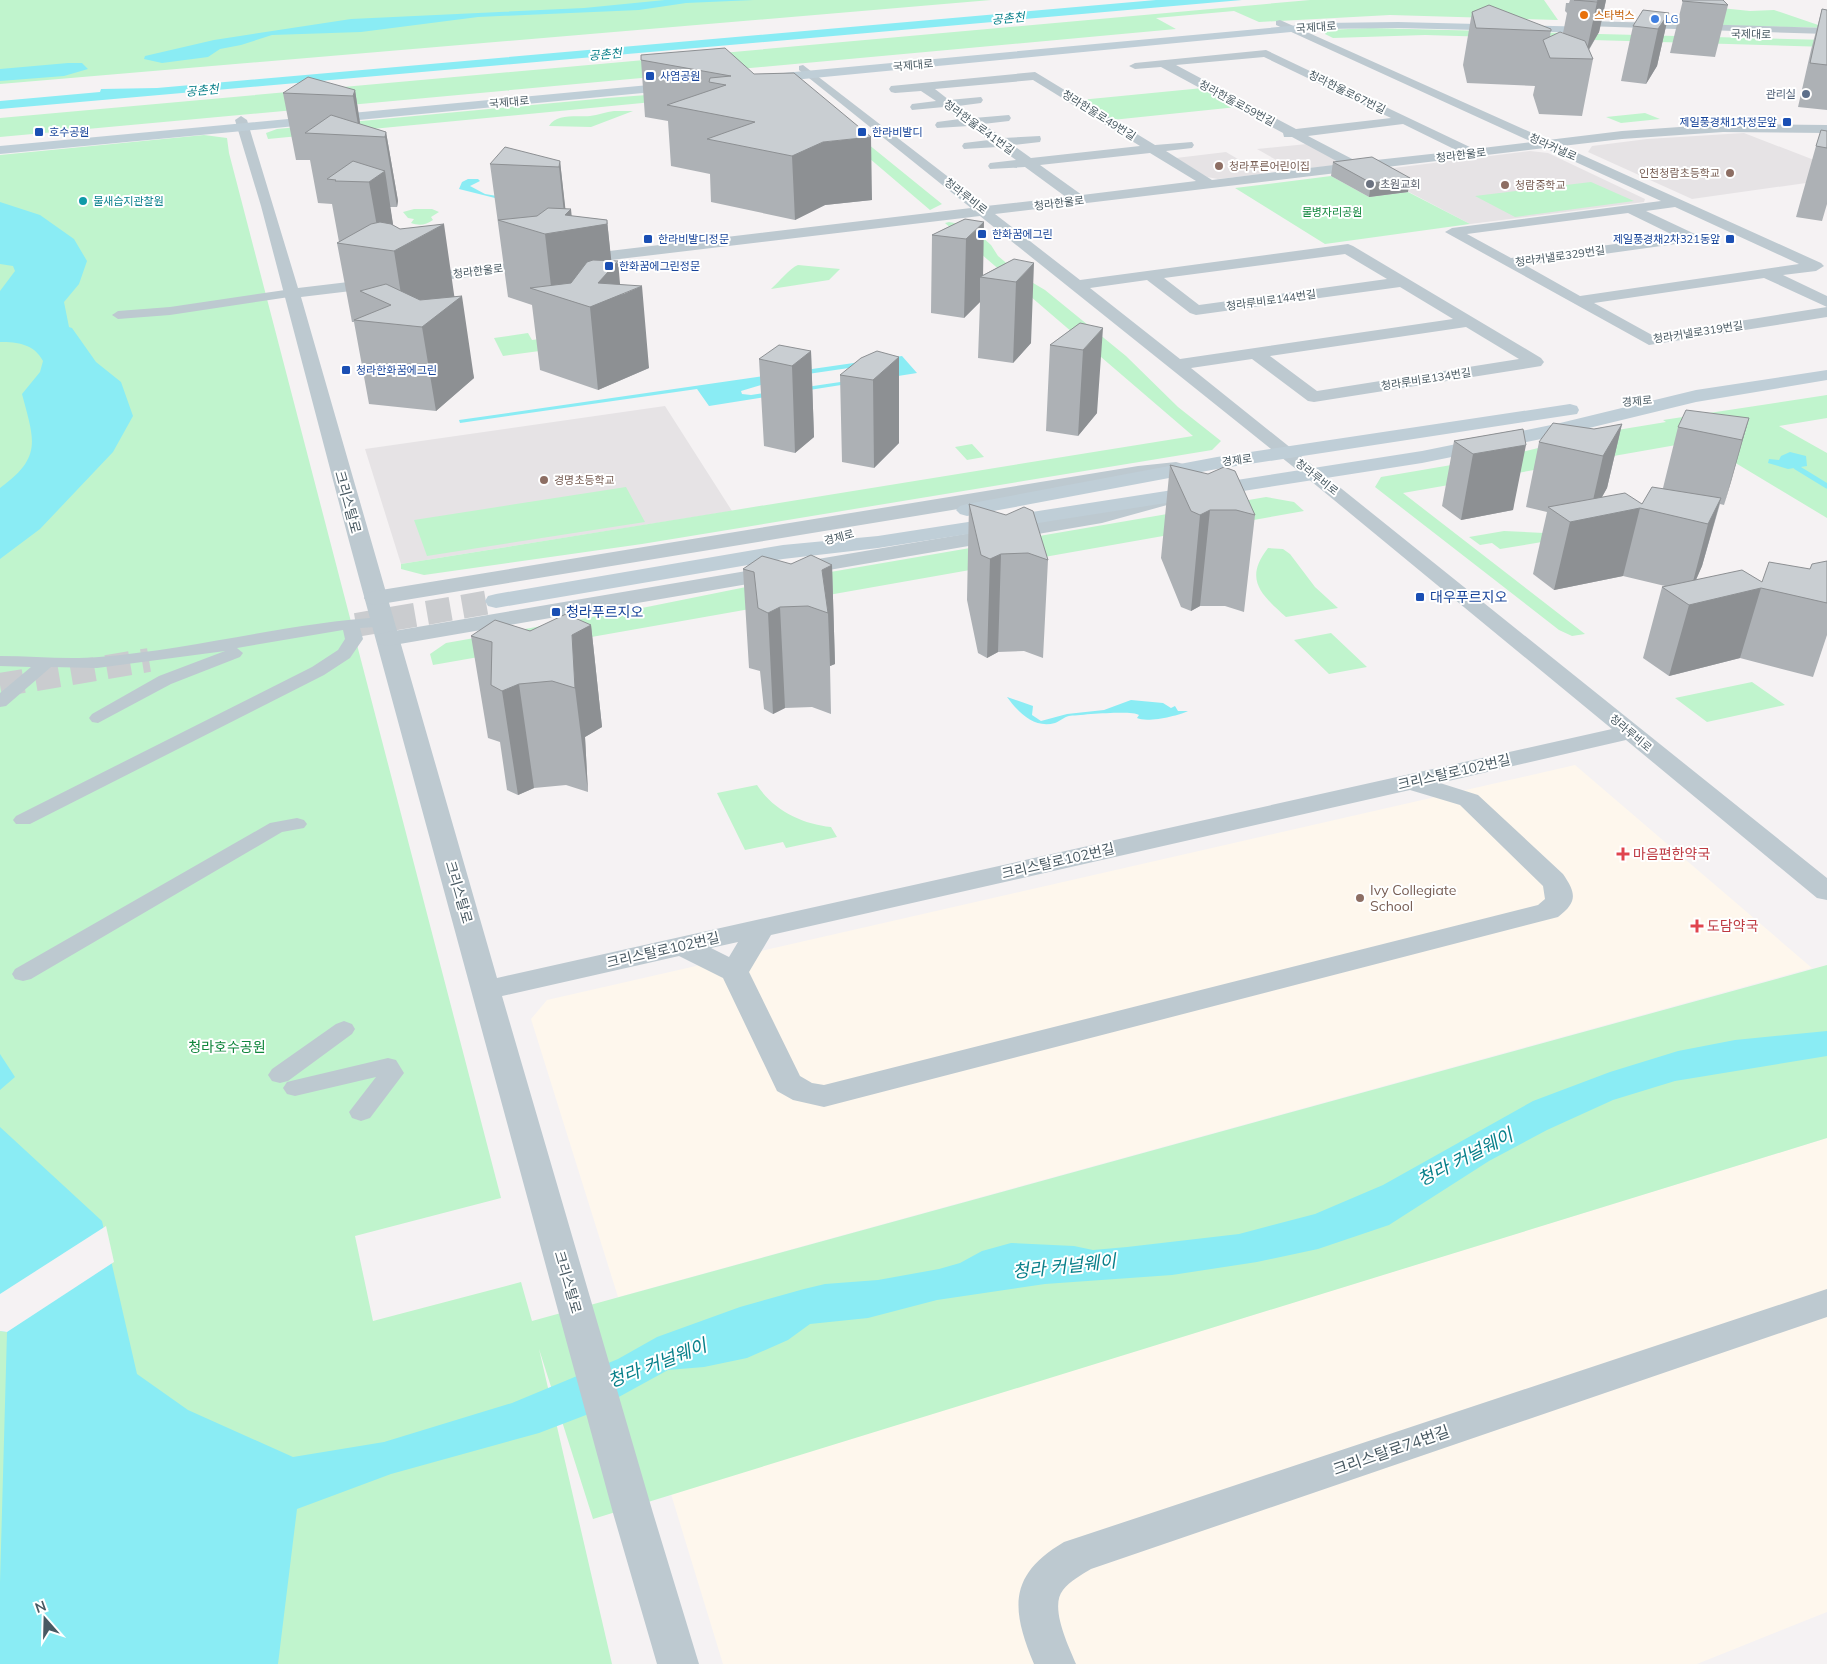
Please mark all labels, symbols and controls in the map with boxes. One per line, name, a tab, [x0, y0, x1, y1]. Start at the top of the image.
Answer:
place label: 스타벅스	[1594, 8, 1634, 22]
water label: 공촌천	[991, 9, 1027, 27]
marker: 스타벅스	[1578, 9, 1590, 21]
place label: LG	[1665, 12, 1679, 26]
marker: LG	[1649, 13, 1661, 25]
street label: 국제대로	[1295, 19, 1337, 35]
street label: 국제대로	[1731, 27, 1771, 41]
water label: 공촌천	[588, 45, 624, 63]
street label: 국제대로	[892, 56, 934, 74]
street label: 청라한울로67번길	[1306, 67, 1388, 117]
place label: 사염공원	[660, 69, 700, 83]
marker: 사염공원	[644, 70, 656, 82]
street label: 청라한울로59번길	[1197, 77, 1277, 129]
water label: 공촌천	[185, 81, 221, 99]
street label: 청라한울로49번길	[1060, 87, 1138, 143]
place label: 관리실	[1766, 87, 1796, 101]
marker: 관리실	[1800, 88, 1812, 100]
street label: 국제대로	[488, 93, 530, 111]
street label: 청라한울로41번길	[941, 97, 1017, 157]
place label: 제일풍경채1차정문앞	[1679, 115, 1777, 129]
marker: 제일풍경채1차정문앞	[1781, 116, 1793, 128]
place label: 호수공원	[49, 125, 89, 139]
place label: 한라비발디	[872, 125, 923, 139]
marker: 호수공원	[33, 126, 45, 138]
marker: 한라비발디	[856, 126, 868, 138]
street label: 청라커낼로	[1527, 130, 1579, 164]
street label: 청라한울로	[1435, 145, 1487, 165]
place label: 청라푸른어린이집	[1229, 159, 1310, 173]
marker: 청라푸른어린이집	[1213, 160, 1225, 172]
place label: 인천청람초등학교	[1639, 166, 1720, 180]
marker: 인천청람초등학교	[1724, 167, 1736, 179]
street label: 청라루비로	[942, 175, 990, 217]
place label: 초원교회	[1380, 177, 1420, 191]
marker: 초원교회	[1364, 178, 1376, 190]
place label: 청람중학교	[1515, 178, 1566, 192]
marker: 청람중학교	[1499, 179, 1511, 191]
street label: 청라한울로	[1033, 193, 1085, 213]
place label: 물새습지관찰원	[93, 194, 164, 208]
marker: 물새습지관찰원	[77, 195, 89, 207]
park label: 물병자리공원	[1302, 205, 1362, 219]
place label: 한화꿈에그린	[992, 227, 1053, 241]
marker: 한화꿈에그린	[976, 228, 988, 240]
place label: 한라비발디정문	[658, 232, 729, 246]
place label: 제일풍경채2차321동앞	[1613, 232, 1720, 246]
marker: 한라비발디정문	[642, 233, 654, 245]
marker: 제일풍경채2차321동앞	[1724, 233, 1736, 245]
street label: 청라커낼로329번길	[1514, 243, 1606, 269]
place label: 한화꿈에그린정문	[619, 259, 700, 273]
marker: 한화꿈에그린정문	[603, 260, 615, 272]
street label: 청라한울로	[452, 261, 504, 281]
street label: 청라루비로144번길	[1225, 287, 1317, 313]
street label: 청라커낼로319번길	[1652, 318, 1744, 346]
place label: 청라한화꿈에그린	[356, 363, 437, 377]
marker: 청라한화꿈에그린	[340, 364, 352, 376]
street label: 청라루비로134번길	[1380, 365, 1472, 393]
street label: 경제로	[1621, 393, 1653, 409]
street label: 경제로	[1221, 451, 1253, 469]
street label: 청라루비로	[1293, 456, 1341, 498]
street label: 크리스탈로	[331, 469, 365, 536]
place label: 경명초등학교	[554, 473, 615, 487]
marker: 경명초등학교	[538, 474, 550, 486]
street label: 경제로	[823, 526, 855, 548]
place label: 대우푸르지오	[1430, 588, 1507, 606]
marker: 대우푸르지오	[1414, 591, 1426, 603]
place label: 청라푸르지오	[566, 603, 643, 621]
marker: 청라푸르지오	[550, 606, 562, 618]
street label: 청라루비로	[1607, 711, 1655, 755]
street label: 크리스탈로102번길	[1396, 750, 1512, 794]
street label: 크리스탈로102번길	[1000, 839, 1116, 883]
place label: 마음편한약국	[1633, 845, 1710, 863]
marker: 마음편한약국	[1617, 848, 1629, 860]
street label: 크리스탈로	[441, 859, 477, 926]
place label: Ivy Collegiate School	[1370, 881, 1456, 915]
marker: Ivy Collegiate School	[1354, 892, 1366, 904]
place label: 도담약국	[1707, 917, 1759, 935]
marker: 도담약국	[1691, 920, 1703, 932]
street label: 크리스탈로102번길	[605, 928, 721, 972]
park label: 청라호수공원	[188, 1038, 266, 1056]
water label: 청라 커널웨이	[1413, 1122, 1518, 1191]
street label: 크리스탈로	[550, 1249, 586, 1316]
water label: 청라 커널웨이	[1011, 1249, 1118, 1283]
water label: 청라 커널웨이	[604, 1333, 711, 1392]
street label: 크리스탈로74번길	[1330, 1421, 1452, 1479]
north arrow	[20, 1594, 70, 1644]
text: N	[33, 1597, 49, 1617]

